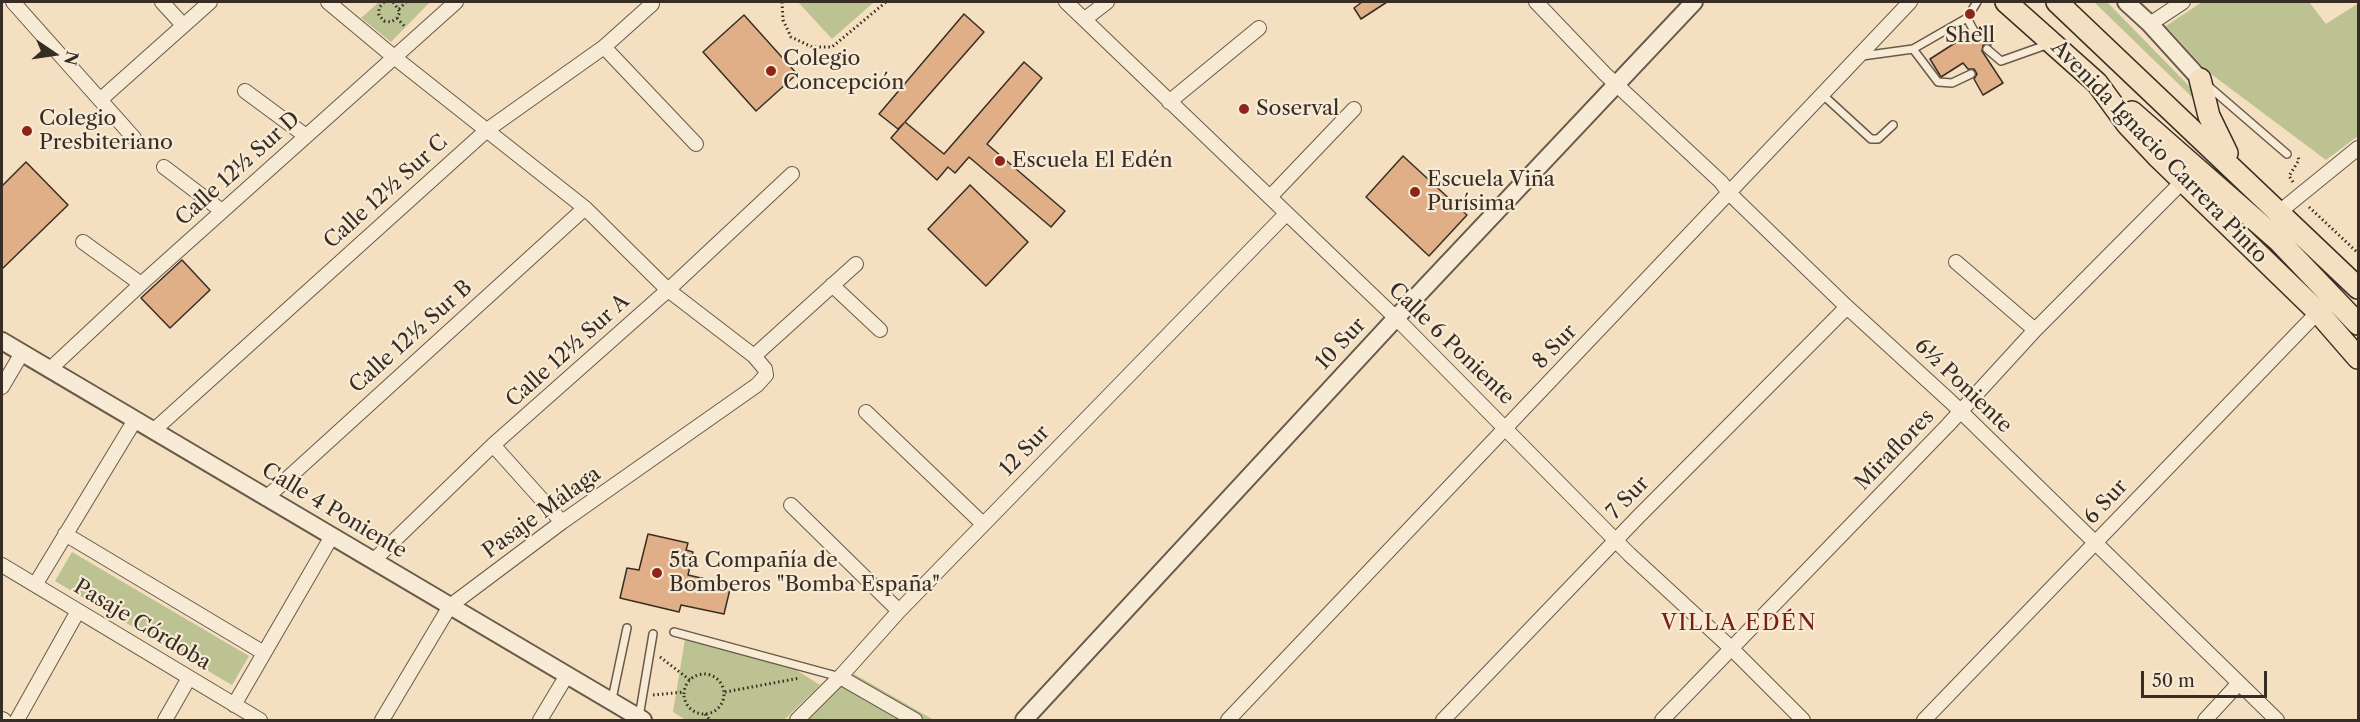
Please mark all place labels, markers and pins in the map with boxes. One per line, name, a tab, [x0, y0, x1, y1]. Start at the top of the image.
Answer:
marker: Shell	[1963, 7, 1977, 21]
place label: Shell	[1945, 23, 1995, 49]
place label: Colegio Concepción	[783, 46, 904, 96]
marker: Colegio Concepción	[764, 64, 778, 78]
place label: Soserval	[1256, 96, 1339, 122]
marker: Soserval	[1237, 102, 1251, 116]
place label: Colegio Presbiteriano	[39, 106, 173, 156]
marker: Colegio Presbiteriano	[20, 124, 34, 138]
place label: Escuela El Edén	[1012, 148, 1173, 174]
marker: Escuela El Edén	[993, 154, 1007, 168]
place label: Escuela Viña Purísima	[1427, 167, 1555, 217]
marker: Escuela Viña Purísima	[1408, 185, 1422, 199]
place label: 5ta Compañía de Bomberos "Bomba España"	[669, 548, 940, 598]
marker: 5ta Compañía de Bomberos "Bomba España"	[650, 566, 664, 580]

